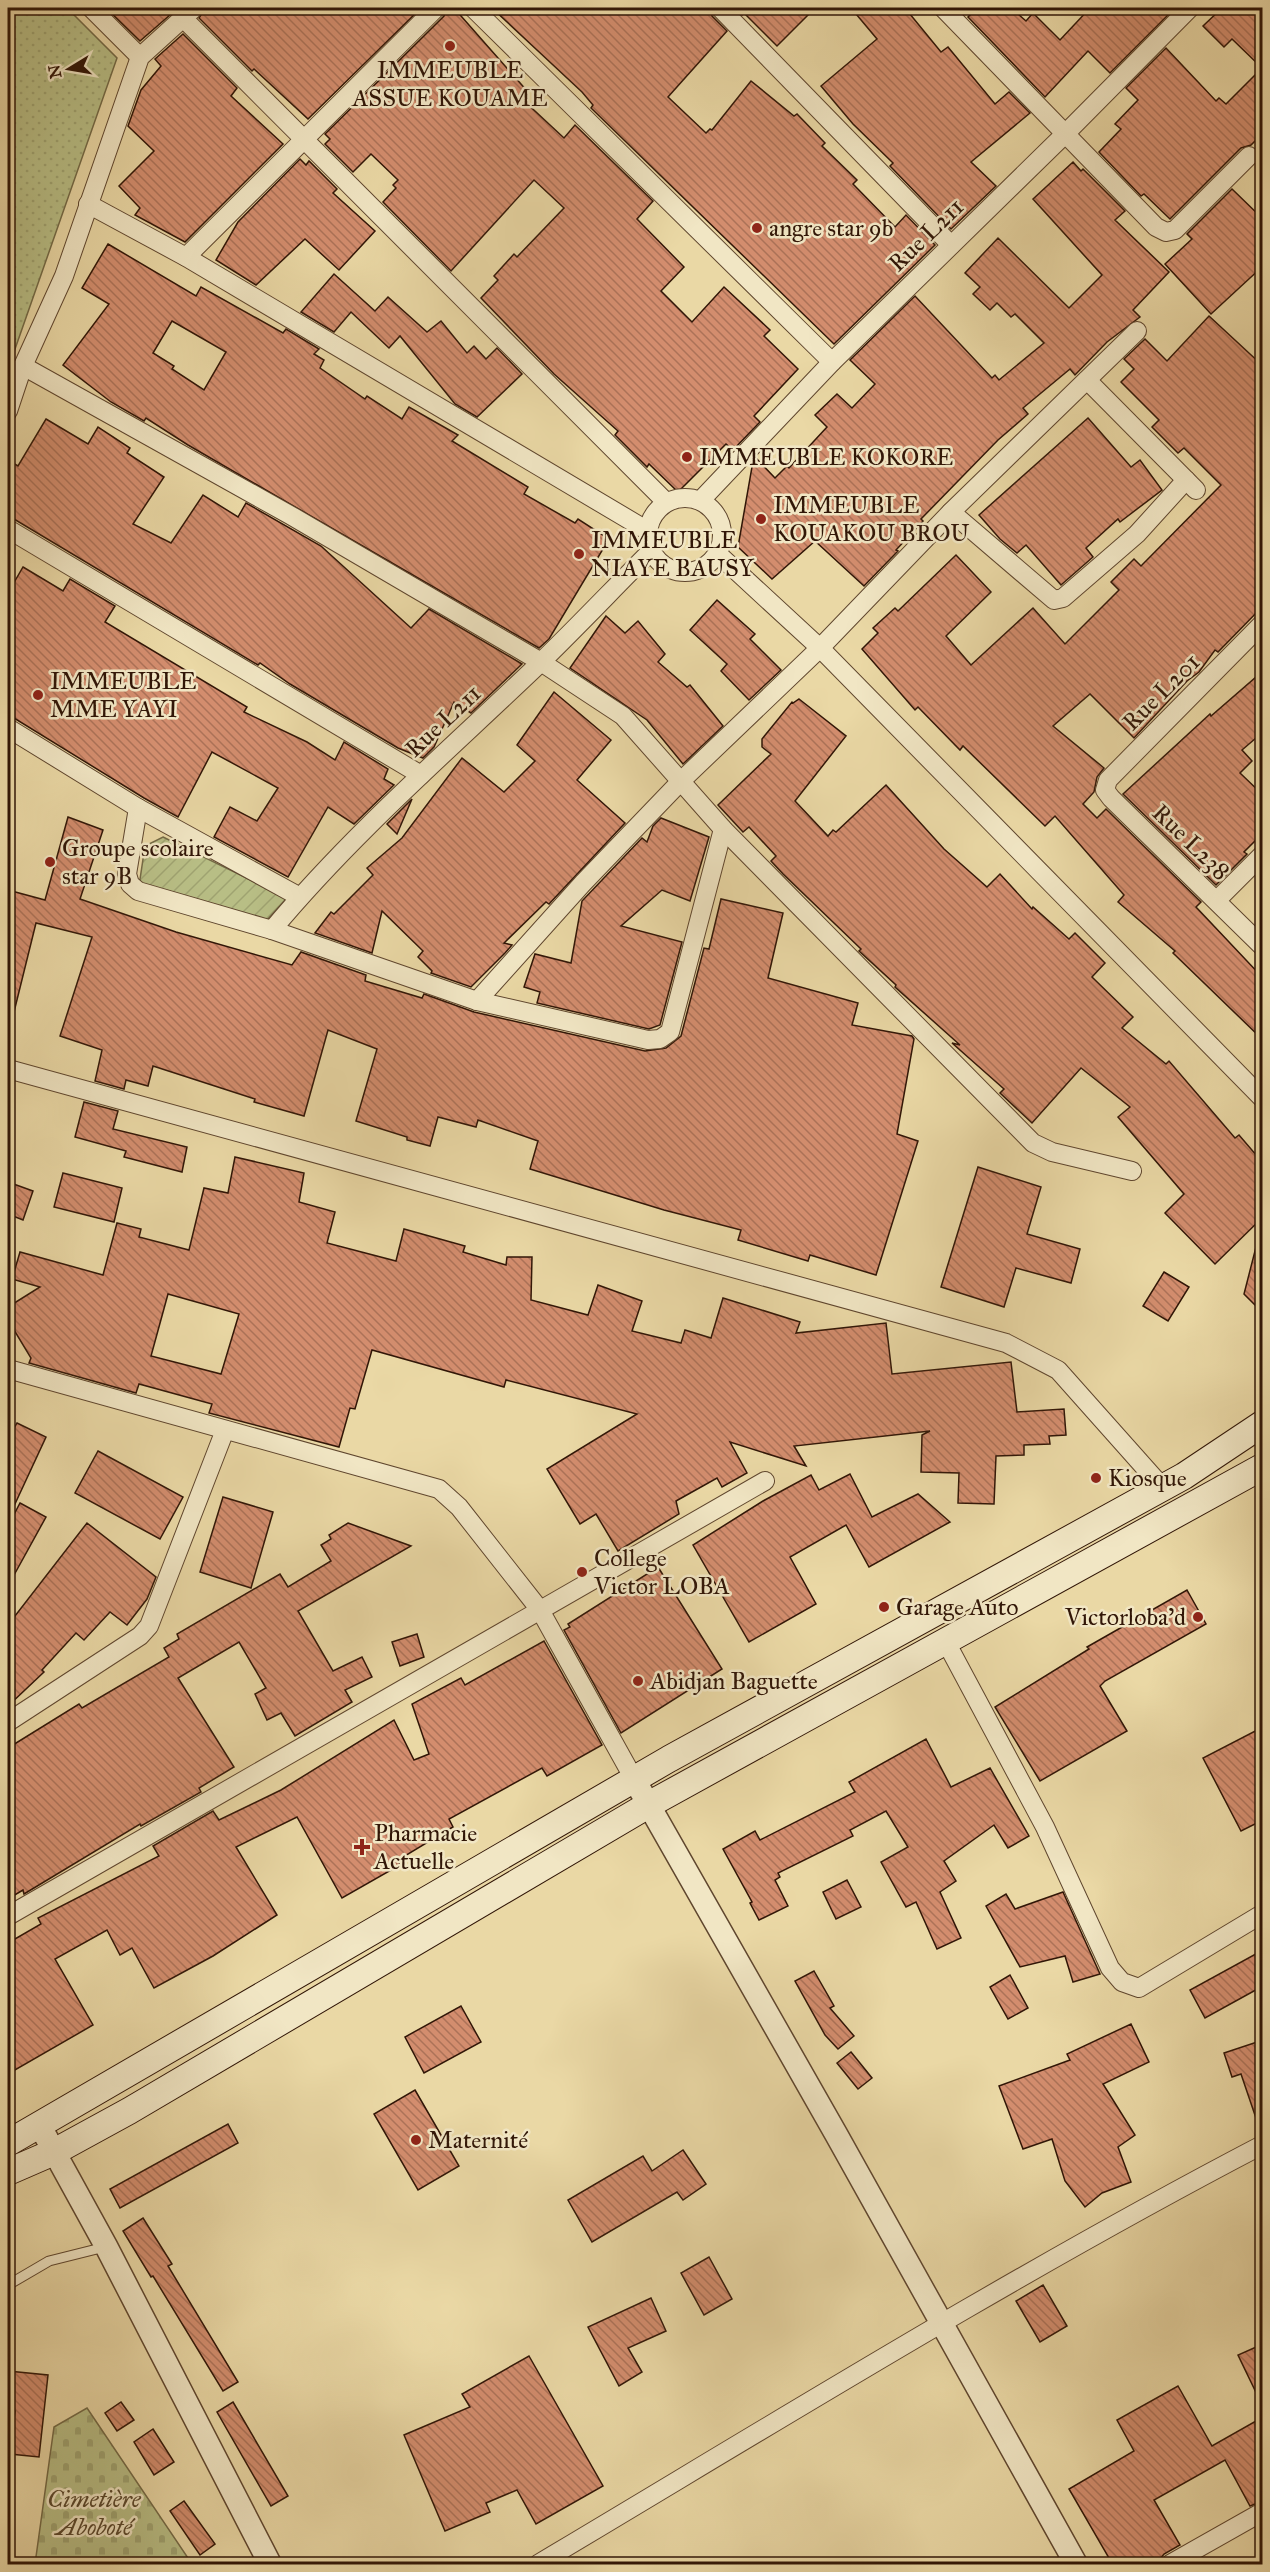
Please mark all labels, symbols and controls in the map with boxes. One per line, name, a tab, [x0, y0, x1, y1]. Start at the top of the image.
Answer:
north arrow	[39, 39, 99, 99]
marker: IMMEUBLE ASSUE KOUAME	[443, 39, 457, 53]
place label: IMMEUBLE ASSUE KOUAME	[351, 55, 548, 113]
text: N	[44, 63, 65, 80]
street label: Rue L211	[882, 192, 970, 278]
place label: angre star 9b	[769, 213, 893, 243]
marker: angre star 9b	[750, 221, 764, 235]
place label: IMMEUBLE KOKORE	[699, 442, 953, 472]
marker: IMMEUBLE KOKORE	[680, 450, 694, 464]
place label: IMMEUBLE KOUAKOU BROU	[773, 490, 969, 548]
marker: IMMEUBLE KOUAKOU BROU	[754, 512, 768, 526]
place label: IMMEUBLE NIAYE BAUSY	[591, 525, 755, 583]
marker: IMMEUBLE NIAYE BAUSY	[572, 547, 586, 561]
street label: Rue L201	[1116, 647, 1206, 737]
place label: IMMEUBLE MME YAYI	[50, 666, 196, 724]
street label: Rue L211	[399, 678, 487, 764]
marker: IMMEUBLE MME YAYI	[31, 688, 45, 702]
street label: Rue L238	[1146, 798, 1236, 886]
place label: Groupe scolaire star 9B	[62, 833, 214, 891]
marker: Groupe scolaire star 9B	[43, 855, 57, 869]
place label: Kiosque	[1108, 1463, 1187, 1493]
marker: Kiosque	[1089, 1471, 1103, 1485]
place label: College Victor LOBA	[593, 1543, 730, 1601]
marker: College Victor LOBA	[575, 1565, 589, 1579]
place label: Garage Auto	[896, 1592, 1019, 1622]
marker: Garage Auto	[877, 1600, 891, 1614]
place label: Victorloba'd	[1064, 1602, 1186, 1632]
marker: Victorloba'd	[1191, 1610, 1205, 1624]
place label: Abidjan Baguette	[649, 1666, 818, 1696]
marker: Abidjan Baguette	[631, 1674, 645, 1688]
place label: Pharmacie Actuelle	[373, 1818, 477, 1876]
marker: Pharmacie Actuelle	[355, 1840, 369, 1854]
place label: Maternité	[428, 2125, 528, 2155]
marker: Maternité	[409, 2133, 423, 2147]
park label: Cimetière Aboboté	[47, 2484, 142, 2542]

